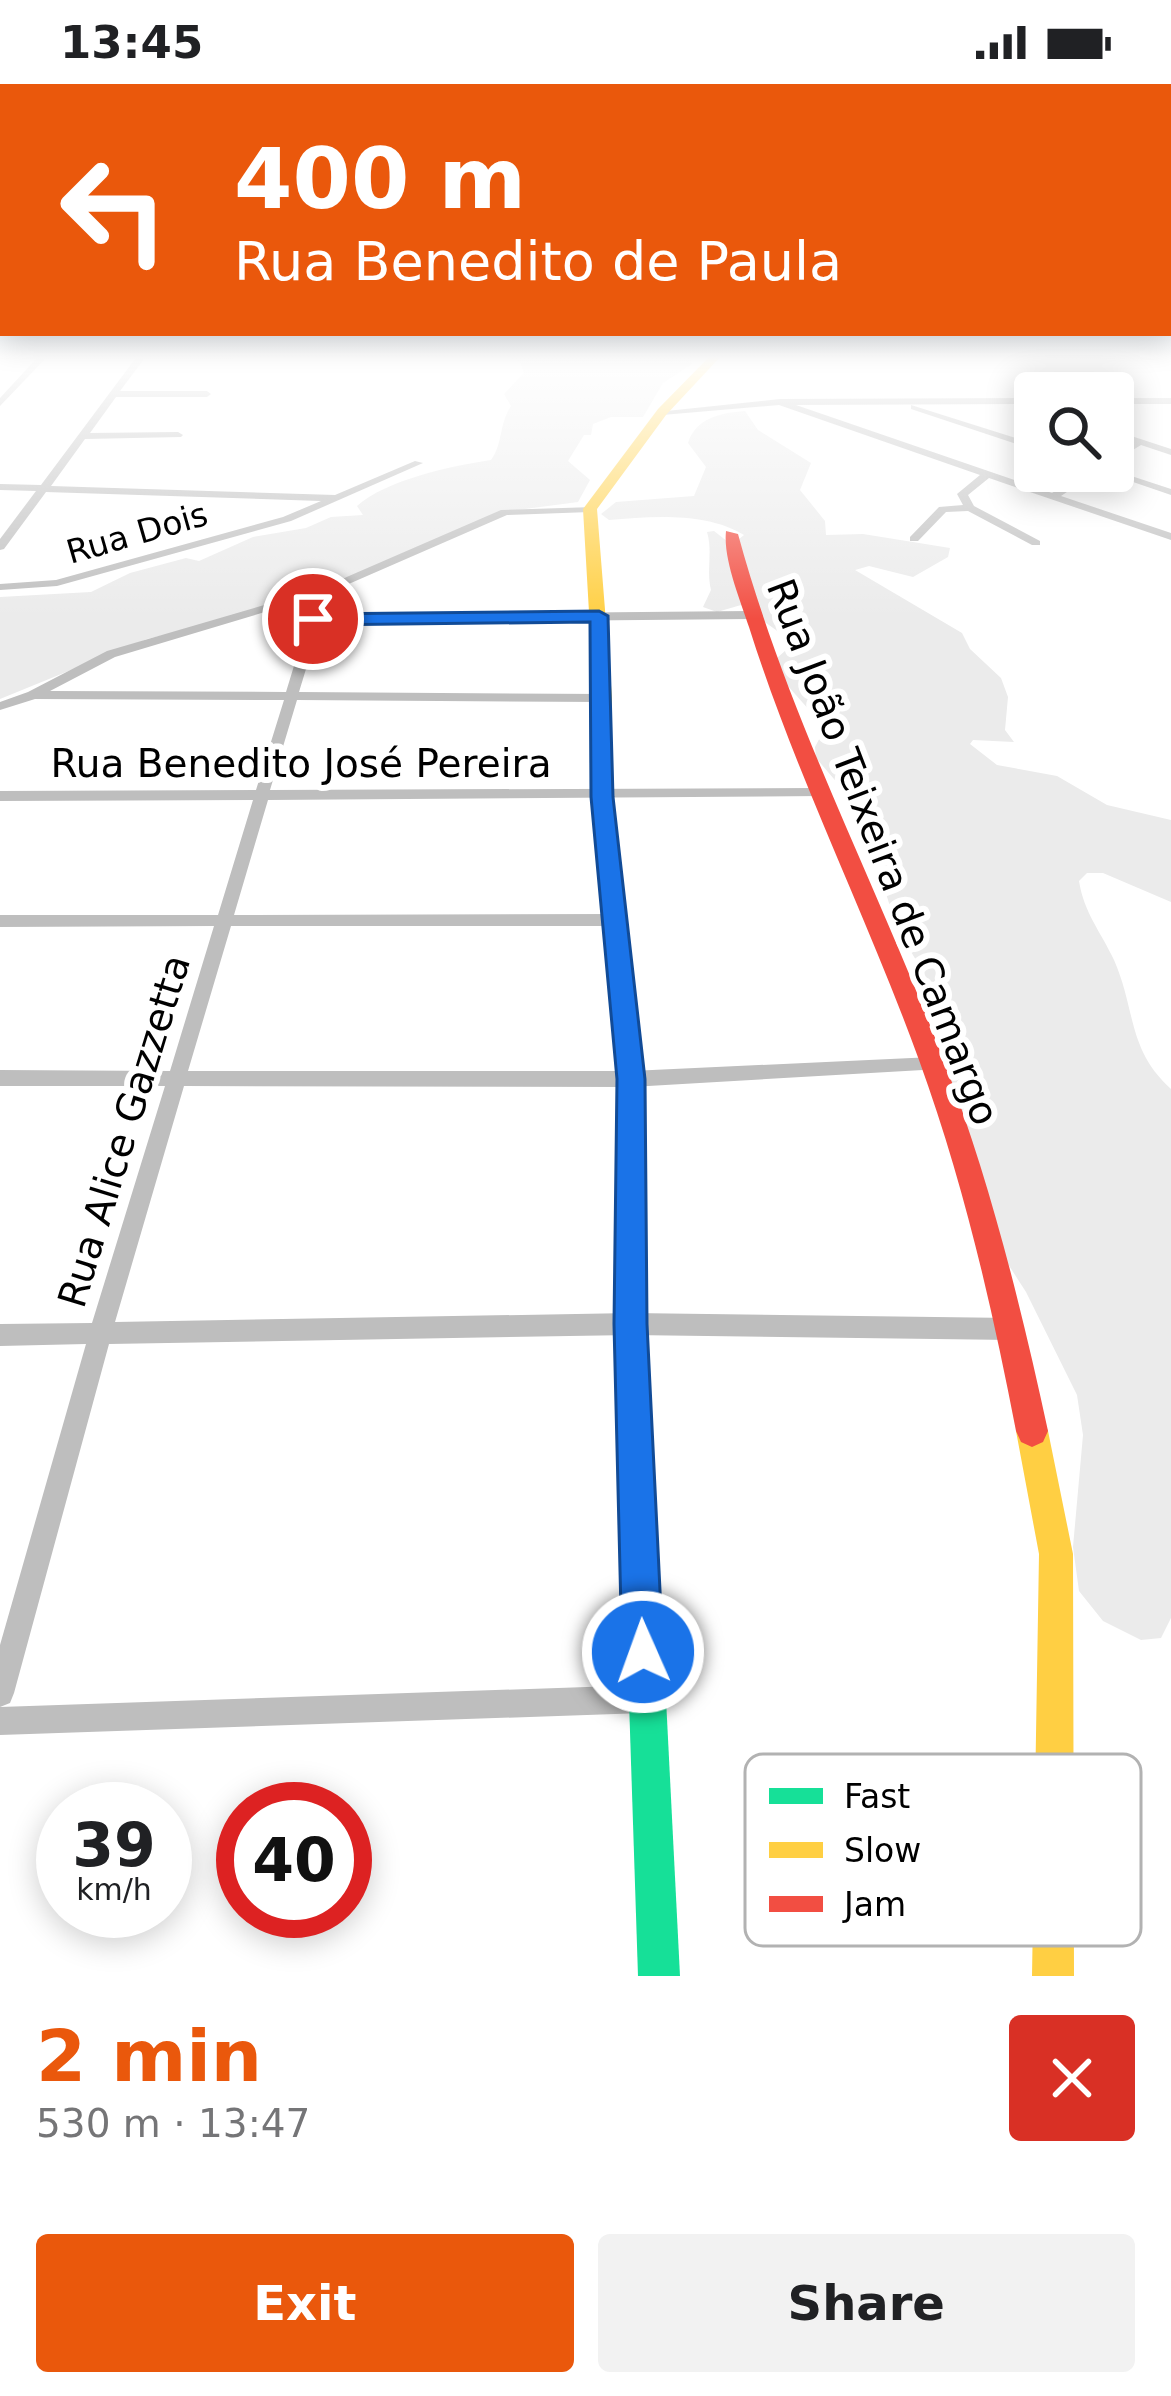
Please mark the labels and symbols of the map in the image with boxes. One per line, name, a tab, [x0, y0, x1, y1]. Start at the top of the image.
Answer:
street label: Rua Dois	[62, 494, 212, 572]
pin	[262, 568, 364, 670]
street label: Rua João Teixeira de Camargo	[758, 573, 1008, 1131]
street label: Rua Benedito José Pereira	[50, 741, 552, 786]
street label: Rua Alice Gazzetta	[49, 949, 199, 1313]
position arrow	[580, 1589, 706, 1715]
legend	[745, 1754, 1141, 1946]
text: Fast	[844, 1777, 910, 1816]
speed limit sign: 40	[216, 1782, 372, 1938]
text: Slow	[844, 1831, 921, 1870]
text: Jam	[842, 1885, 906, 1924]

